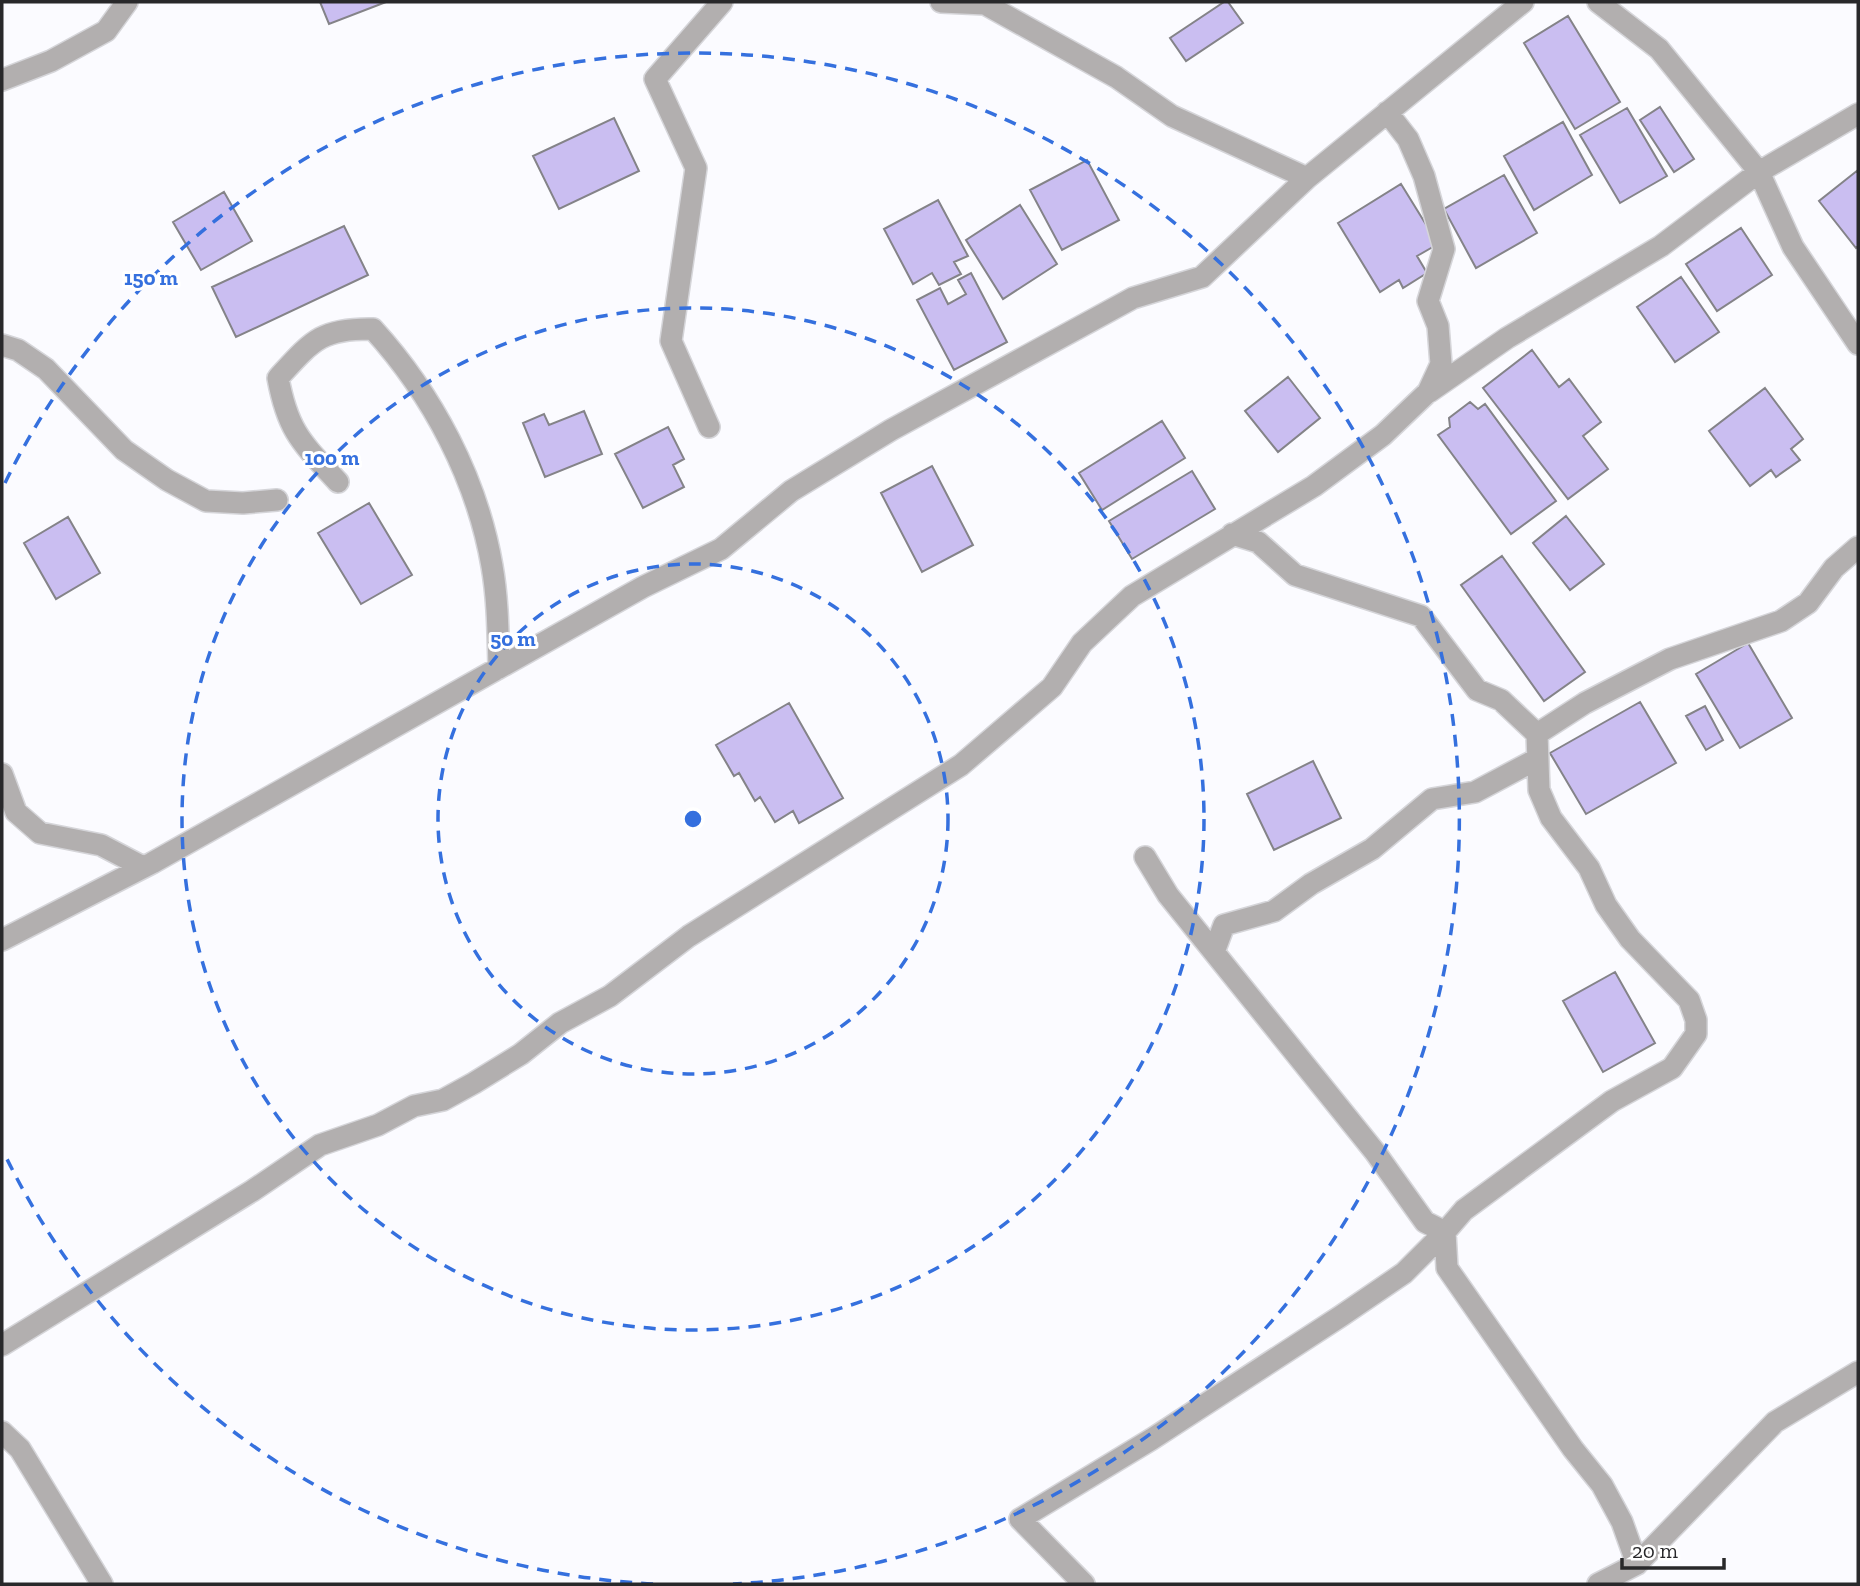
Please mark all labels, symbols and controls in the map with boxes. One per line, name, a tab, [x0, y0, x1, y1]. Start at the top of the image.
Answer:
text: 150 m	[124, 265, 179, 290]
text: 100 m	[305, 445, 360, 470]
text: 50 m	[490, 626, 536, 651]
centre of rings	[681, 807, 705, 831]
scale bar	[1622, 1526, 1724, 1570]
text: 20 m	[1632, 1538, 1678, 1563]

